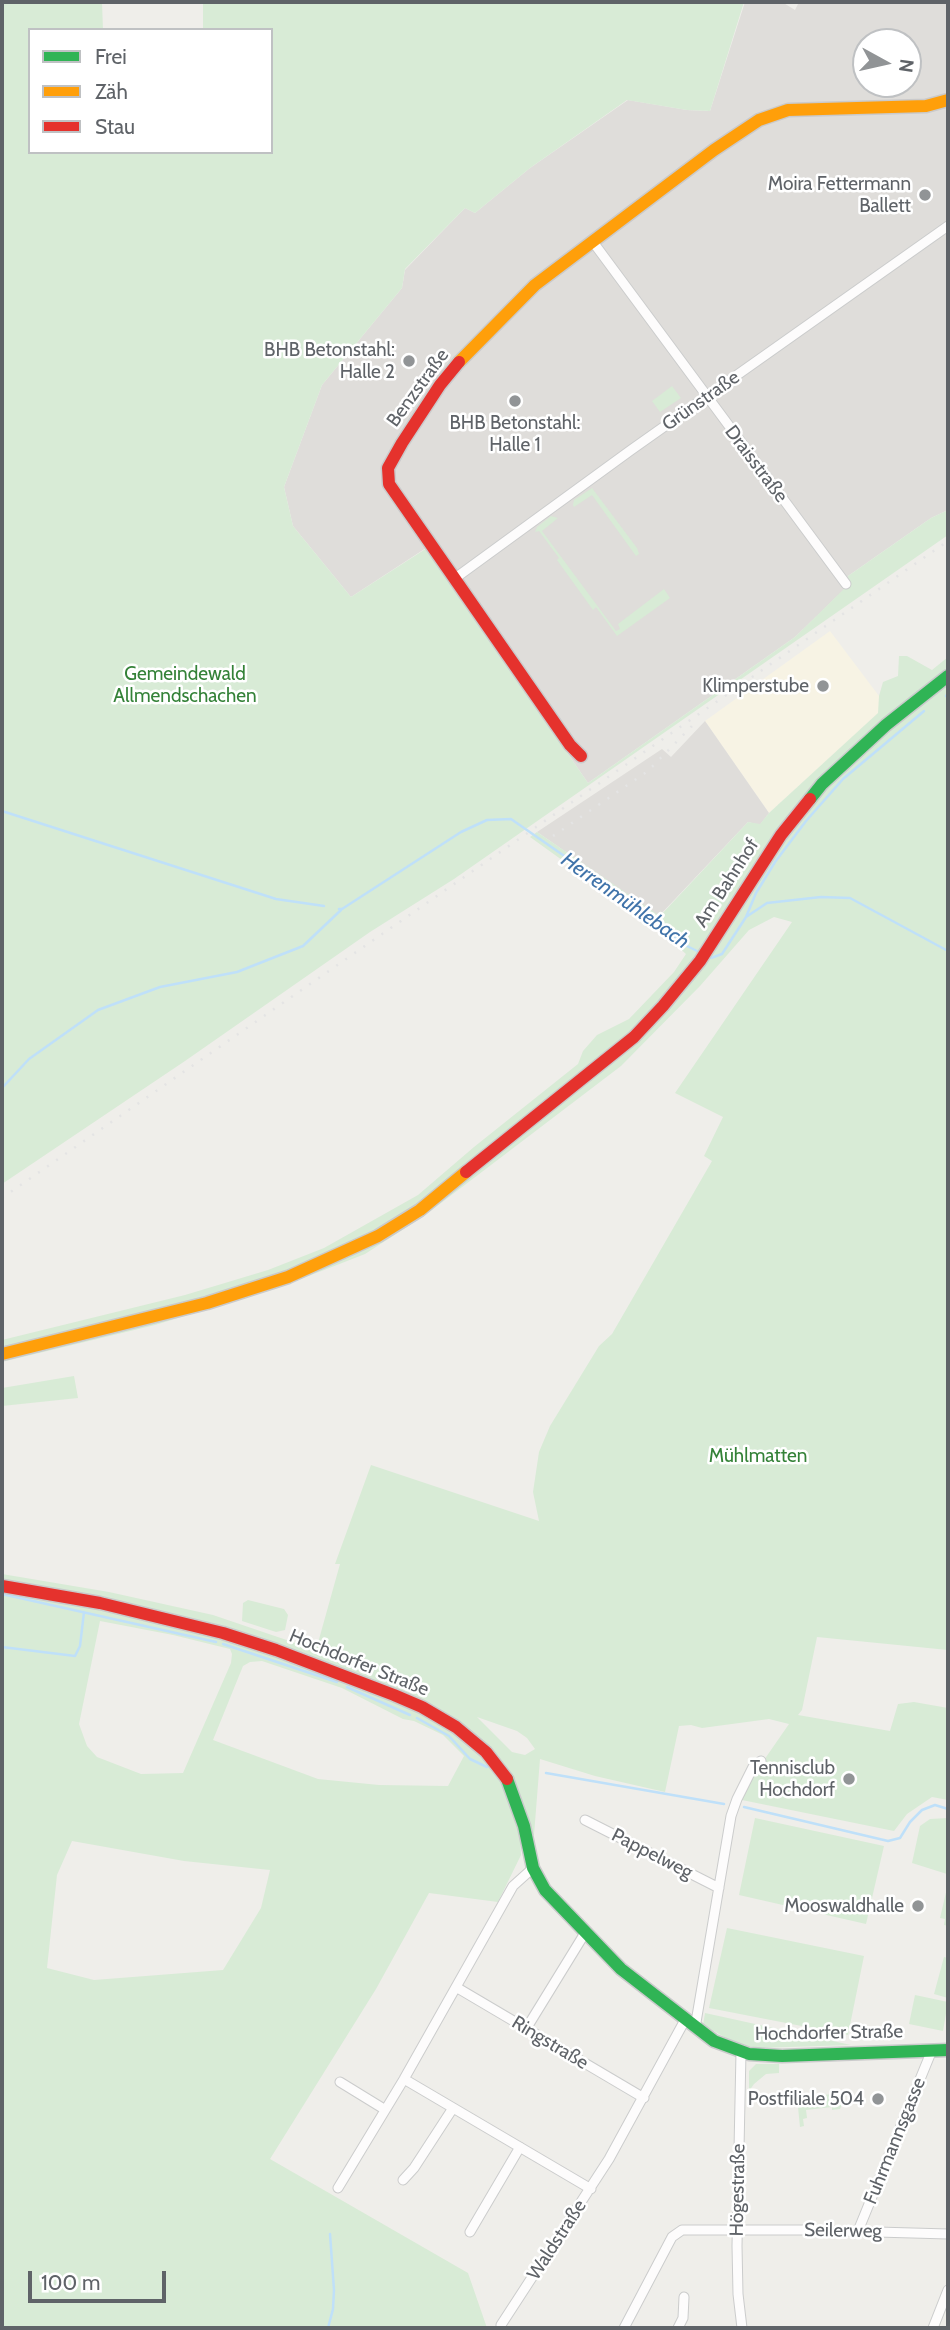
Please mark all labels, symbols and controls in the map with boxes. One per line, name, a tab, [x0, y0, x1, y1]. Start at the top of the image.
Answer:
legend	[28, 28, 273, 154]
north arrow	[852, 28, 922, 98]
text: Frei	[95, 44, 127, 69]
text: N	[894, 57, 919, 74]
text: Zäh	[95, 79, 128, 104]
text: Stau	[95, 114, 135, 139]
place label: Moira Fettermann Ballett	[768, 173, 911, 217]
marker: Moira Fettermann Ballett	[917, 187, 933, 203]
place label: BHB Betonstahl: Halle 2	[264, 339, 395, 383]
street label: Benzstraße	[382, 345, 454, 431]
marker: BHB Betonstahl: Halle 2	[401, 353, 417, 369]
street label: Grünstraße	[658, 366, 744, 436]
marker: BHB Betonstahl: Halle 1	[507, 393, 523, 409]
place label: BHB Betonstahl: Halle 1	[450, 412, 580, 456]
street label: Draisstraße	[720, 421, 792, 507]
park label: Gemeindewald Allmendschachen	[113, 663, 257, 707]
place label: Klimperstube	[702, 675, 809, 697]
marker: Klimperstube	[815, 678, 831, 694]
street label: Am Bahnhof	[690, 834, 764, 932]
water label: Herrenmühlebach	[556, 847, 694, 955]
park label: Mühlmatten	[709, 1445, 807, 1467]
street label: Hochdorfer Straße	[286, 1625, 432, 1701]
place label: Tennisclub Hochdorf	[750, 1757, 835, 1801]
marker: Tennisclub Hochdorf	[841, 1771, 857, 1787]
street label: Pappelweg	[608, 1824, 696, 1884]
place label: Mooswaldhalle	[784, 1895, 904, 1917]
marker: Mooswaldhalle	[910, 1898, 926, 1914]
street label: Ringstraße	[508, 2011, 592, 2075]
street label: Hochdorfer Straße	[755, 2020, 903, 2046]
street label: Fuhrmannsgasse	[859, 2074, 931, 2208]
place label: Postfiliale 504	[748, 2088, 864, 2110]
marker: Postfiliale 504	[870, 2091, 886, 2107]
street label: Högestraße	[726, 2143, 750, 2237]
street label: Waldstraße	[523, 2196, 591, 2284]
street label: Seilerweg	[804, 2219, 882, 2243]
scale bar	[32, 2256, 170, 2300]
text: 100 m	[41, 2270, 100, 2295]

